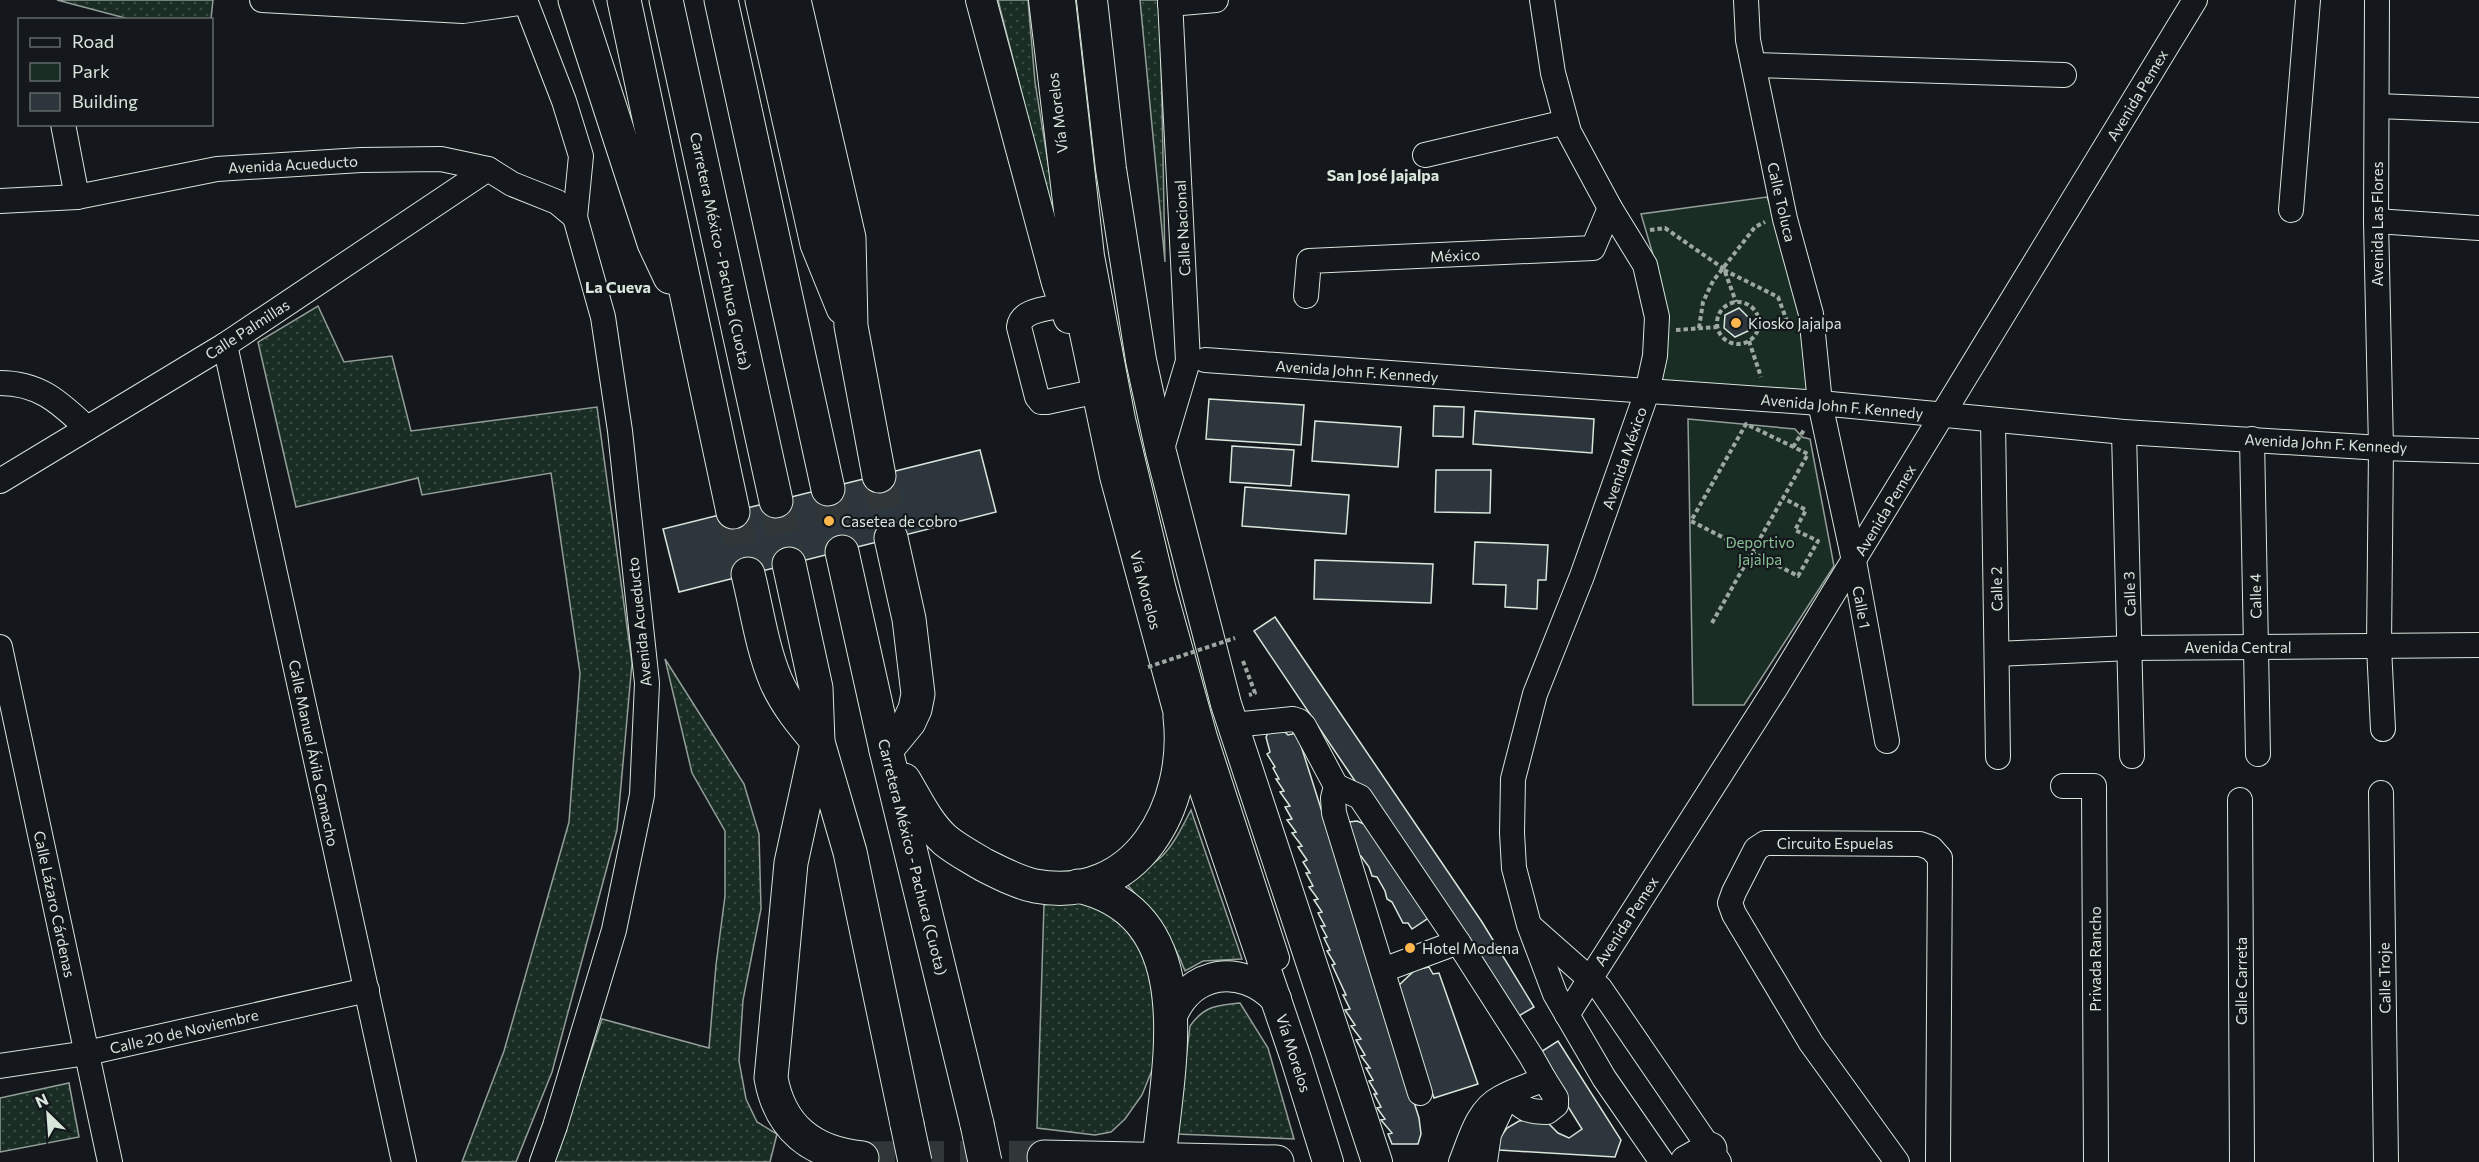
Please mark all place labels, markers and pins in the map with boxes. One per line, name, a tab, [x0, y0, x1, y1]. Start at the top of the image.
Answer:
place label: Kiosko Jajalpa	[1748, 314, 1842, 332]
marker: Kiosko Jajalpa	[1729, 316, 1743, 330]
place label: Casetea de cobro	[841, 512, 958, 530]
marker: Casetea de cobro	[822, 514, 836, 528]
place label: Hotel Modena	[1422, 939, 1519, 957]
marker: Hotel Modena	[1403, 941, 1417, 955]

